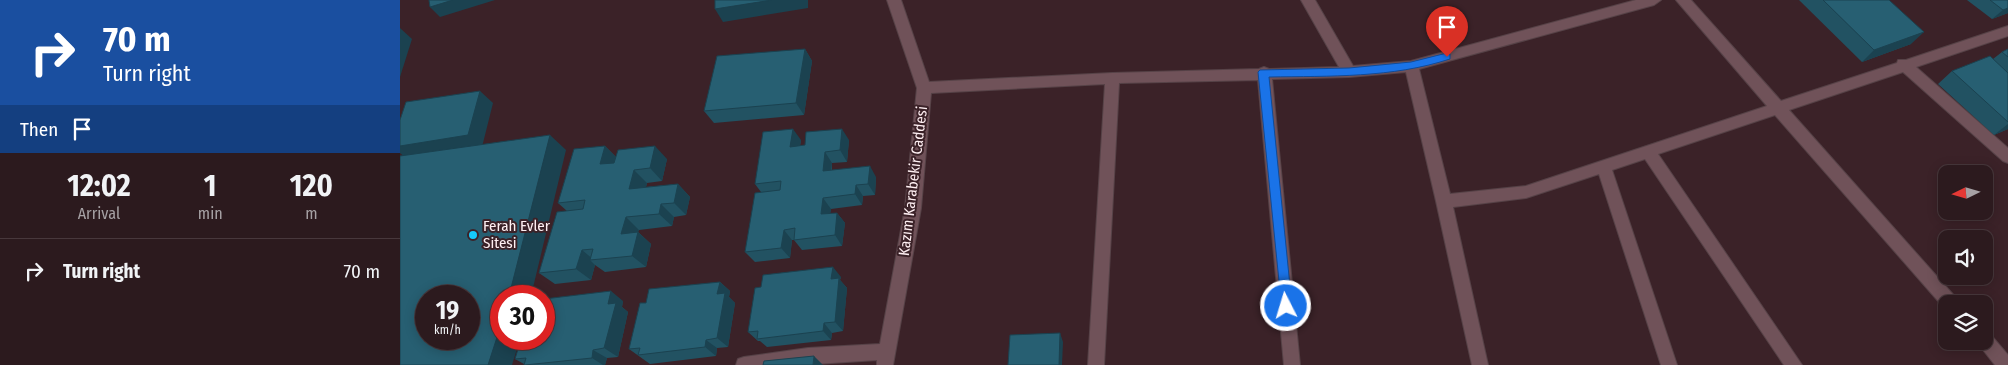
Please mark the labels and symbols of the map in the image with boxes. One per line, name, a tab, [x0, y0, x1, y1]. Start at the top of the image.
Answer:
pin	[1426, 6, 1468, 57]
street label: Kazım Karabekir Caddesi	[895, 105, 931, 257]
north arrow	[1938, 165, 1992, 220]
place label: Ferah Evler Sitesi	[483, 217, 551, 252]
marker: Ferah Evler Sitesi	[467, 229, 479, 241]
position arrow	[1259, 279, 1311, 331]
speed limit sign: 30	[490, 285, 555, 350]

